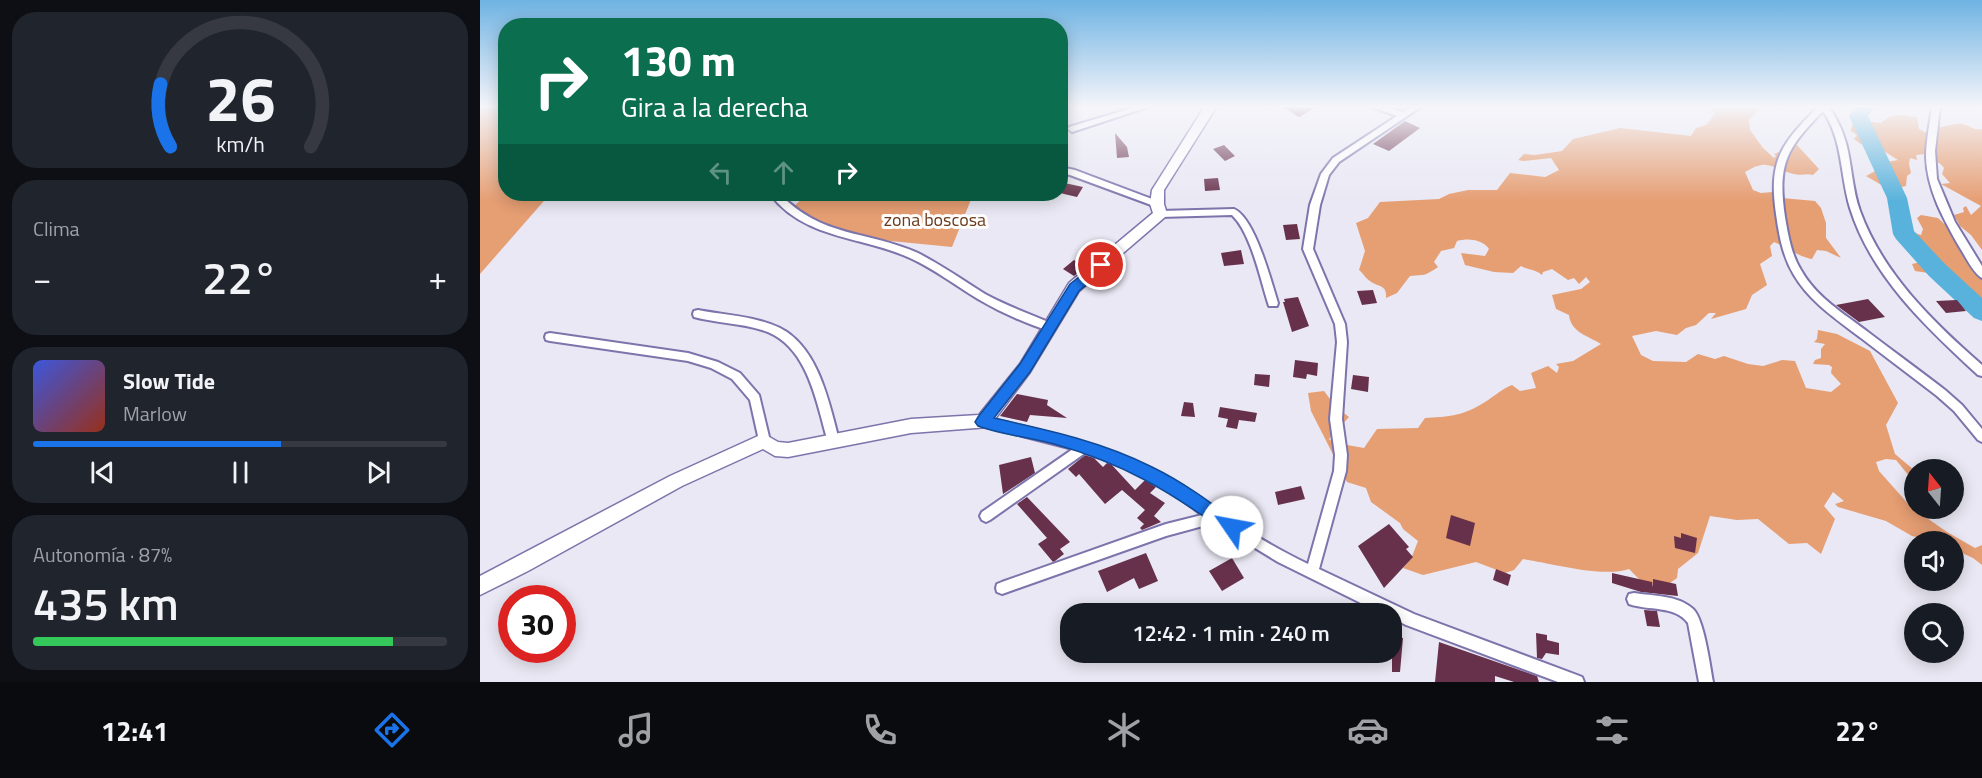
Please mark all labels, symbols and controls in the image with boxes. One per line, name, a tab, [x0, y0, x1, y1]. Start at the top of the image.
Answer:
text: 130 m	[621, 28, 736, 92]
icon: right	[522, 42, 600, 120]
text: 26	[205, 50, 275, 145]
text: Gira a la derecha	[621, 86, 808, 127]
text: km/h	[216, 128, 264, 160]
icon: left	[704, 156, 737, 189]
icon: ahead	[767, 156, 800, 189]
icon: right	[830, 156, 863, 189]
park label: zona boscosa	[884, 206, 986, 233]
text: Clima	[33, 213, 80, 244]
pin	[1075, 239, 1126, 290]
text: 22°	[202, 243, 278, 311]
icon: arrive	[1084, 248, 1117, 281]
text: −	[33, 253, 51, 303]
text: +	[429, 253, 447, 303]
text: Slow Tide	[123, 364, 215, 398]
text: Marlow	[123, 398, 187, 429]
icon: previous	[86, 456, 119, 489]
icon: pause	[224, 456, 257, 489]
icon: next	[362, 456, 395, 489]
north arrow	[1904, 459, 1964, 519]
map controls	[1904, 459, 1964, 663]
position arrow	[1200, 495, 1264, 559]
button: sound	[1904, 531, 1964, 591]
text: Autonomía · 87%	[33, 539, 172, 570]
text: 435 km	[33, 569, 179, 637]
speed limit sign: 30	[498, 585, 576, 663]
button: search	[1904, 603, 1964, 663]
text: 12:42 · 1 min · 240 m	[1132, 616, 1330, 650]
icon: directions	[371, 709, 413, 751]
icon: music	[615, 709, 657, 751]
icon: phone	[859, 709, 901, 751]
icon: climate	[1103, 709, 1145, 751]
icon: car	[1347, 709, 1389, 751]
icon: filters	[1591, 709, 1633, 751]
text: 12:41	[101, 710, 168, 751]
text: 22°	[1835, 710, 1881, 751]

